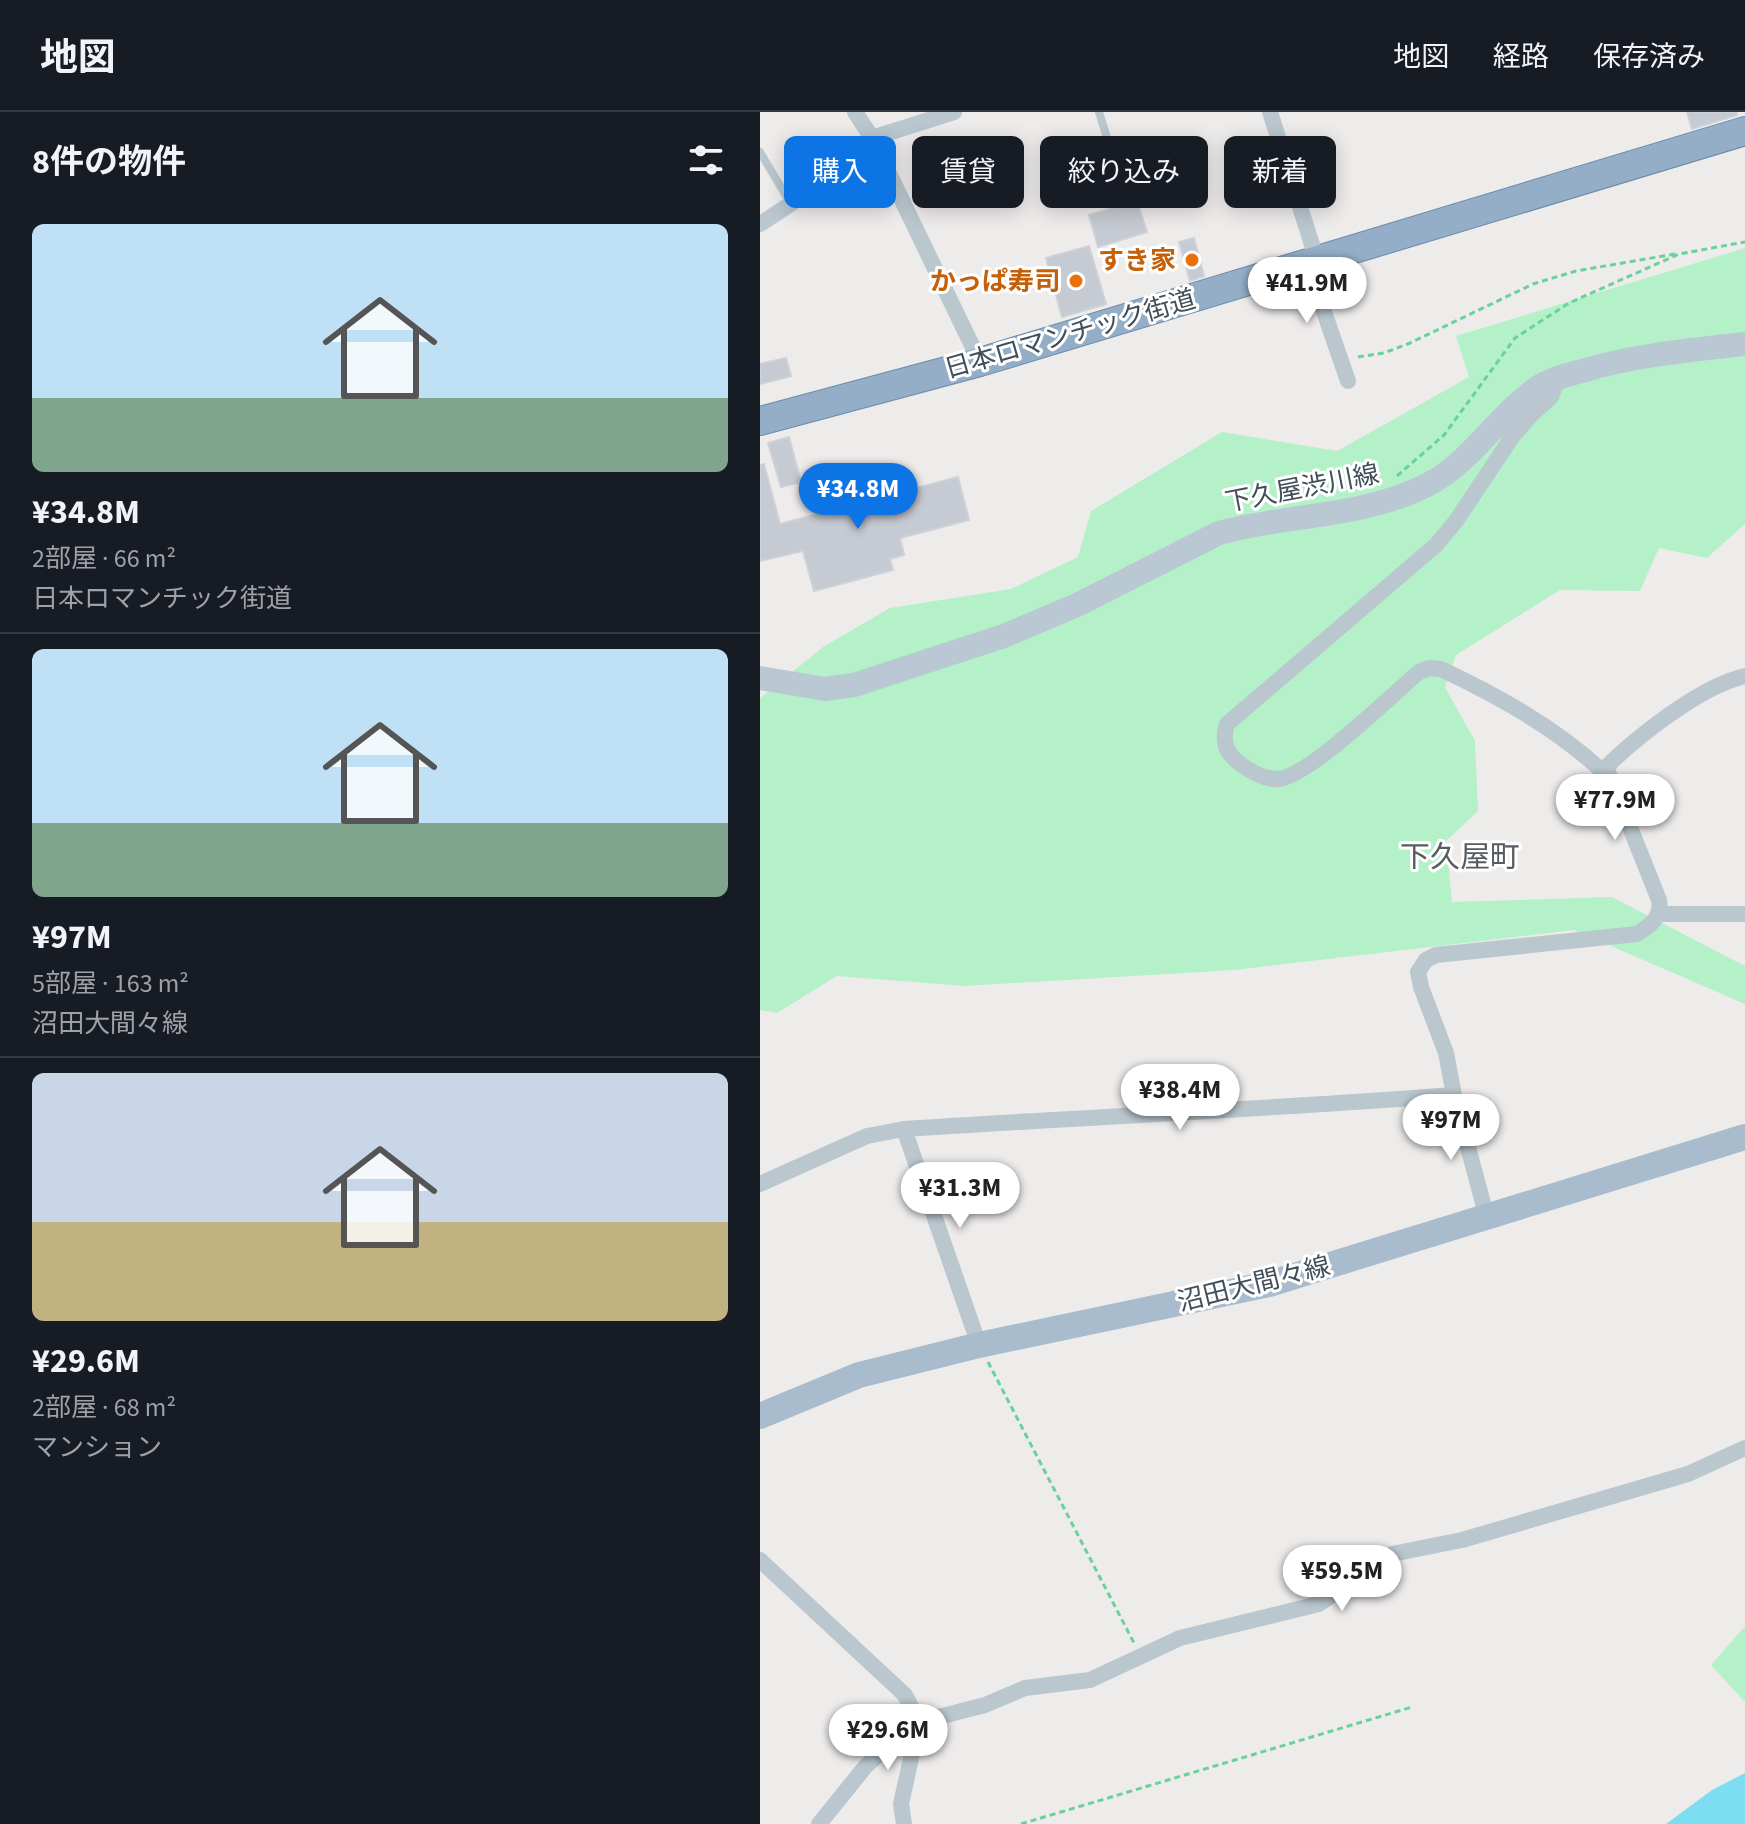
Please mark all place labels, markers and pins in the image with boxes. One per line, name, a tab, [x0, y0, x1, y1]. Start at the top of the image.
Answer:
place label: すき家	[1098, 242, 1176, 279]
marker: すき家	[1183, 251, 1201, 269]
pin: ¥41.9M	[1242, 257, 1372, 325]
place label: かっぱ寿司	[930, 263, 1060, 300]
marker: かっぱ寿司	[1067, 272, 1085, 290]
pin: ¥34.8M	[793, 463, 923, 531]
pin: ¥77.9M	[1550, 774, 1680, 842]
pin: ¥38.4M	[1115, 1064, 1245, 1132]
pin: ¥97M	[1404, 1094, 1498, 1162]
pin: ¥31.3M	[895, 1162, 1025, 1230]
pin: ¥59.5M	[1277, 1545, 1407, 1613]
pin: ¥29.6M	[823, 1704, 953, 1772]

